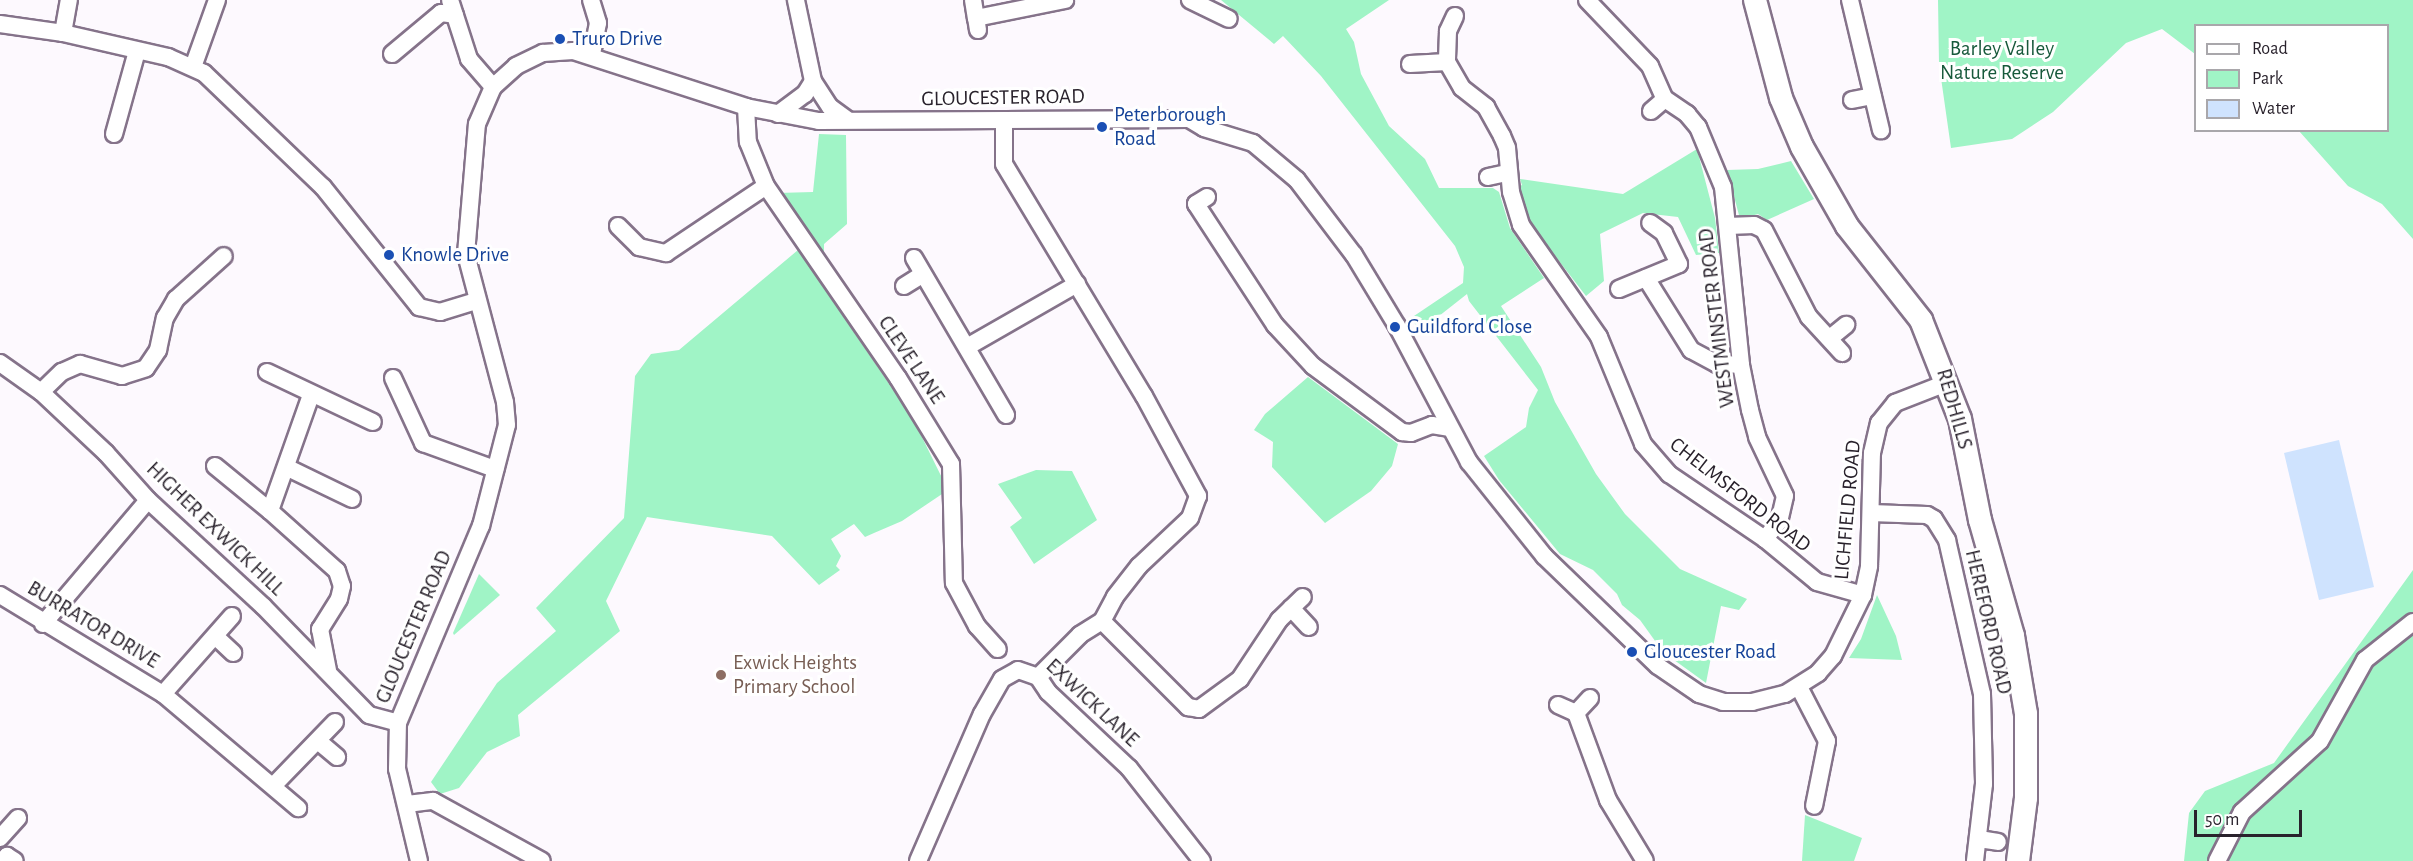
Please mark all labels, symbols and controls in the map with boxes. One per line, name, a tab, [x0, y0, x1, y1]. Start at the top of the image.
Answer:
legend	[2194, 24, 2389, 132]
place label: Truro Drive	[572, 26, 662, 52]
marker: Truro Drive	[553, 32, 567, 46]
park label: Barley Valley Nature Reserve	[1940, 36, 2064, 86]
text: Road	[2252, 40, 2288, 58]
text: Park	[2252, 70, 2283, 88]
street label: GLOUCESTER ROAD	[921, 84, 1085, 112]
text: Water	[2252, 100, 2295, 118]
place label: Peterborough Road	[1114, 102, 1226, 152]
marker: Peterborough Road	[1095, 120, 1109, 134]
street label: WESTMINSTER ROAD	[1693, 227, 1741, 409]
place label: Knowle Drive	[401, 242, 509, 268]
marker: Knowle Drive	[382, 248, 396, 262]
street label: CLEVE LANE	[872, 311, 950, 409]
place label: Guildford Close	[1407, 314, 1532, 340]
marker: Guildford Close	[1388, 320, 1402, 334]
street label: REDHILLS	[1930, 366, 1978, 452]
street label: CHELMSFORD ROAD	[1665, 432, 1815, 558]
street label: LICHFIELD ROAD	[1829, 439, 1867, 581]
street label: HIGHER EXWICK HILL	[141, 457, 289, 601]
street label: GLOUCESTER ROAD	[370, 547, 458, 707]
street label: HEREFORD ROAD	[1959, 547, 2017, 697]
street label: BURRATOR DRIVE	[23, 576, 163, 674]
place label: Gloucester Road	[1644, 639, 1776, 665]
marker: Gloucester Road	[1625, 645, 1639, 659]
place label: Exwick Heights Primary School	[733, 650, 857, 700]
street label: EXWICK LANE	[1040, 654, 1144, 752]
marker: Exwick Heights Primary School	[714, 668, 728, 682]
scale bar	[2197, 798, 2305, 836]
text: 50 m	[2205, 811, 2239, 829]

